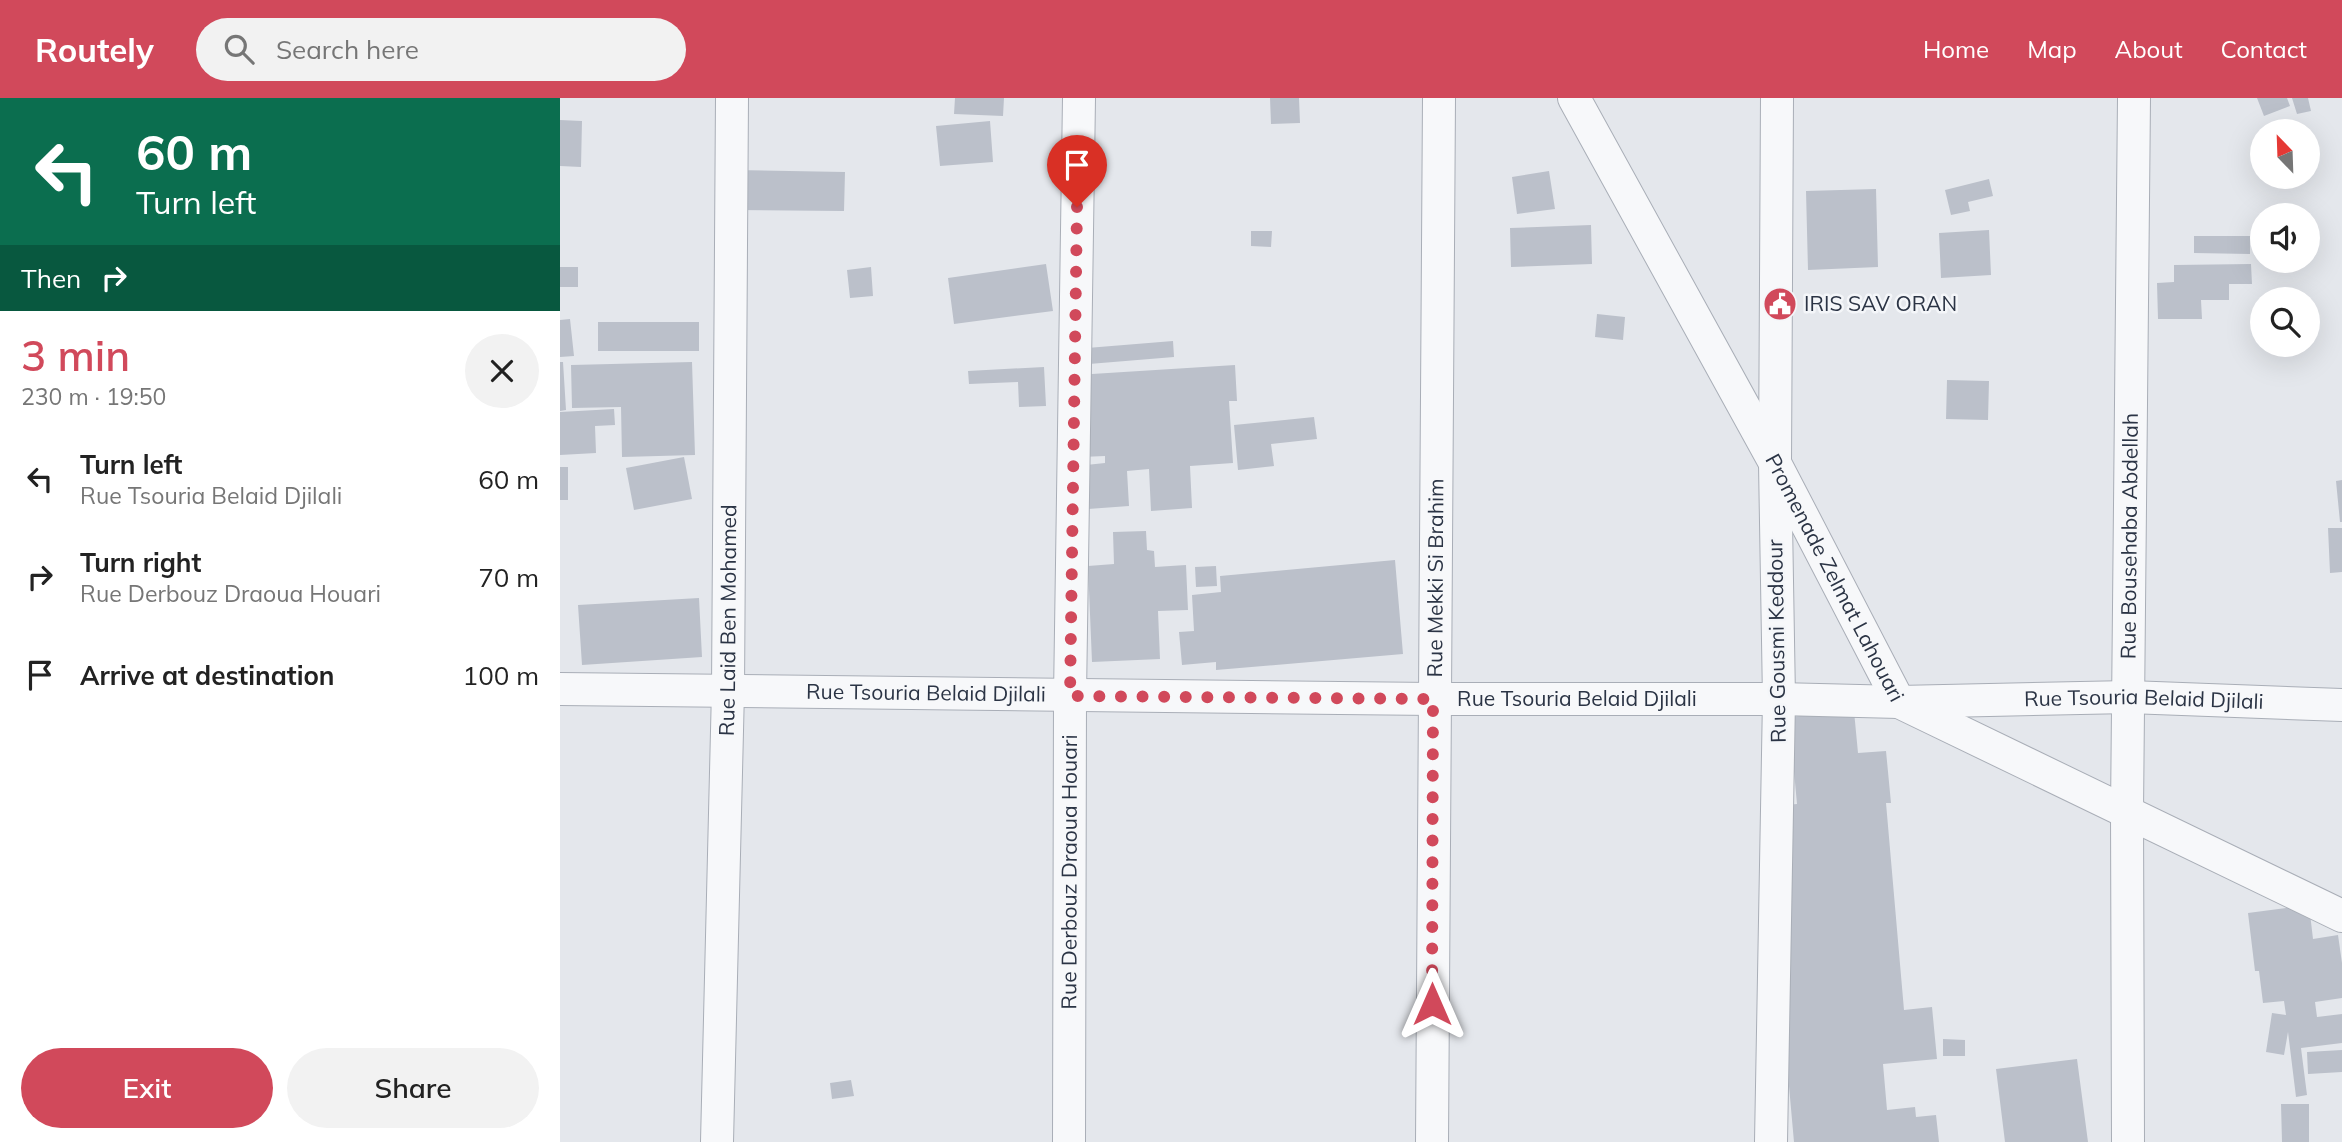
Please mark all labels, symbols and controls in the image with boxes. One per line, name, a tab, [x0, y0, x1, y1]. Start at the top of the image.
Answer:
search box	[196, 18, 686, 81]
text: Routely	[35, 29, 154, 70]
icon: search	[220, 30, 258, 68]
text: Search here	[276, 33, 419, 66]
text: Home	[1923, 34, 1989, 64]
text: Map	[2027, 34, 2077, 64]
text: About	[2115, 34, 2183, 64]
text: Contact	[2221, 34, 2307, 64]
north arrow	[2250, 119, 2320, 189]
map controls	[2250, 119, 2320, 357]
text: 60 m	[136, 121, 252, 182]
icon: left	[21, 126, 112, 217]
pin	[1047, 135, 1107, 207]
icon: arrive	[1058, 146, 1096, 184]
text: Turn left	[136, 182, 256, 222]
button: sound	[2250, 203, 2320, 273]
icon: right	[95, 259, 133, 297]
text: Then	[21, 262, 81, 295]
public building icon: IRIS SAV ORAN	[1761, 285, 1799, 323]
button: search	[2250, 287, 2320, 357]
place label: IRIS SAV ORAN	[1804, 290, 1957, 316]
text: 3 min	[21, 329, 130, 382]
button: close	[465, 334, 539, 408]
text: 230 m · 19:50	[21, 382, 166, 411]
street label: Rue Bousehaba Abdellah	[2114, 413, 2143, 659]
text: Turn left	[80, 448, 182, 481]
street label: Promenade Zelmat Lahouari	[1760, 449, 1910, 706]
icon: left	[21, 460, 59, 498]
text: 60 m	[478, 463, 539, 496]
street label: Rue Mekki Si Brahim	[1421, 478, 1448, 678]
text: Rue Tsouria Belaid Djilali	[80, 481, 342, 510]
street label: Rue Laid Ben Mohamed	[713, 504, 741, 736]
street label: Rue Gousmi Keddour	[1761, 539, 1791, 743]
text: Turn right	[80, 546, 201, 579]
icon: right	[21, 558, 59, 596]
text: 70 m	[478, 561, 539, 594]
text: Rue Derbouz Draoua Houari	[80, 579, 381, 608]
icon: arrive	[21, 656, 59, 694]
text: Arrive at destination	[80, 659, 335, 692]
text: 100 m	[463, 659, 539, 692]
street label: Rue Tsouria Belaid Djilali	[806, 678, 1046, 707]
street label: Rue Tsouria Belaid Djilali	[2024, 683, 2264, 714]
street label: Rue Tsouria Belaid Djilali	[1457, 685, 1697, 711]
street label: Rue Derbouz Draoua Houari	[1055, 734, 1082, 1010]
position arrow	[1395, 967, 1469, 1041]
button: Exit	[21, 1048, 273, 1128]
button: Share	[287, 1048, 539, 1128]

